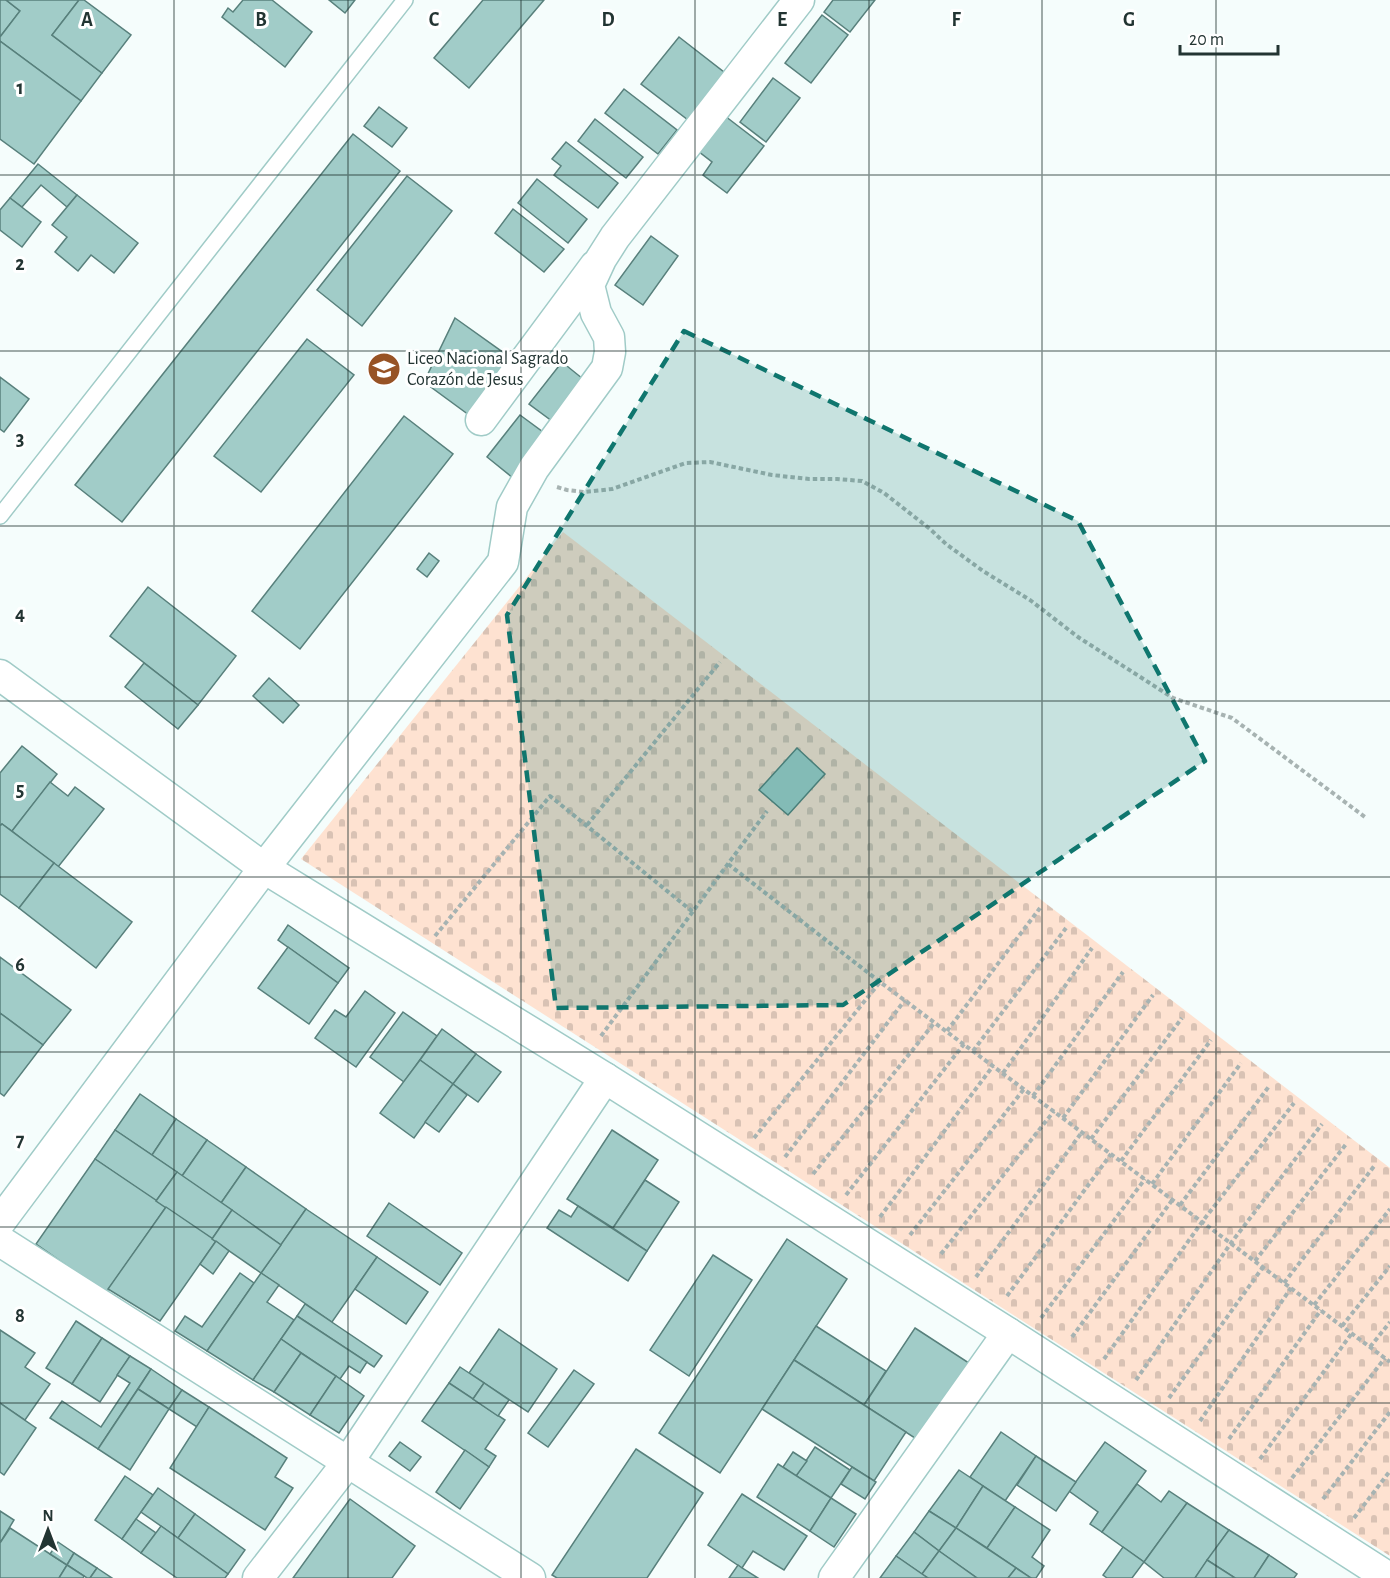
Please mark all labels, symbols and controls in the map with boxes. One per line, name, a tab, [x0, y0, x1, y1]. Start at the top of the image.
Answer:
text: A	[81, 10, 93, 30]
text: B	[255, 10, 267, 30]
text: C	[429, 10, 440, 30]
text: D	[601, 10, 615, 30]
text: E	[777, 10, 787, 30]
text: F	[951, 10, 961, 30]
text: G	[1123, 10, 1135, 30]
scale bar	[1180, 18, 1278, 56]
text: 20 m	[1189, 31, 1224, 49]
text: 1	[16, 78, 24, 98]
text: 2	[15, 254, 25, 274]
place label: Liceo Nacional Sagrado Corazón de Jesus	[407, 350, 569, 389]
school or university icon: Liceo Nacional Sagrado Corazón de Jesus	[366, 351, 402, 387]
text: 3	[16, 429, 24, 449]
text: 4	[15, 604, 25, 624]
text: 5	[16, 780, 24, 800]
text: 6	[15, 955, 25, 975]
text: 7	[16, 1130, 25, 1150]
text: 8	[15, 1306, 25, 1326]
north arrow	[18, 1500, 78, 1560]
text: N	[42, 1508, 54, 1524]

